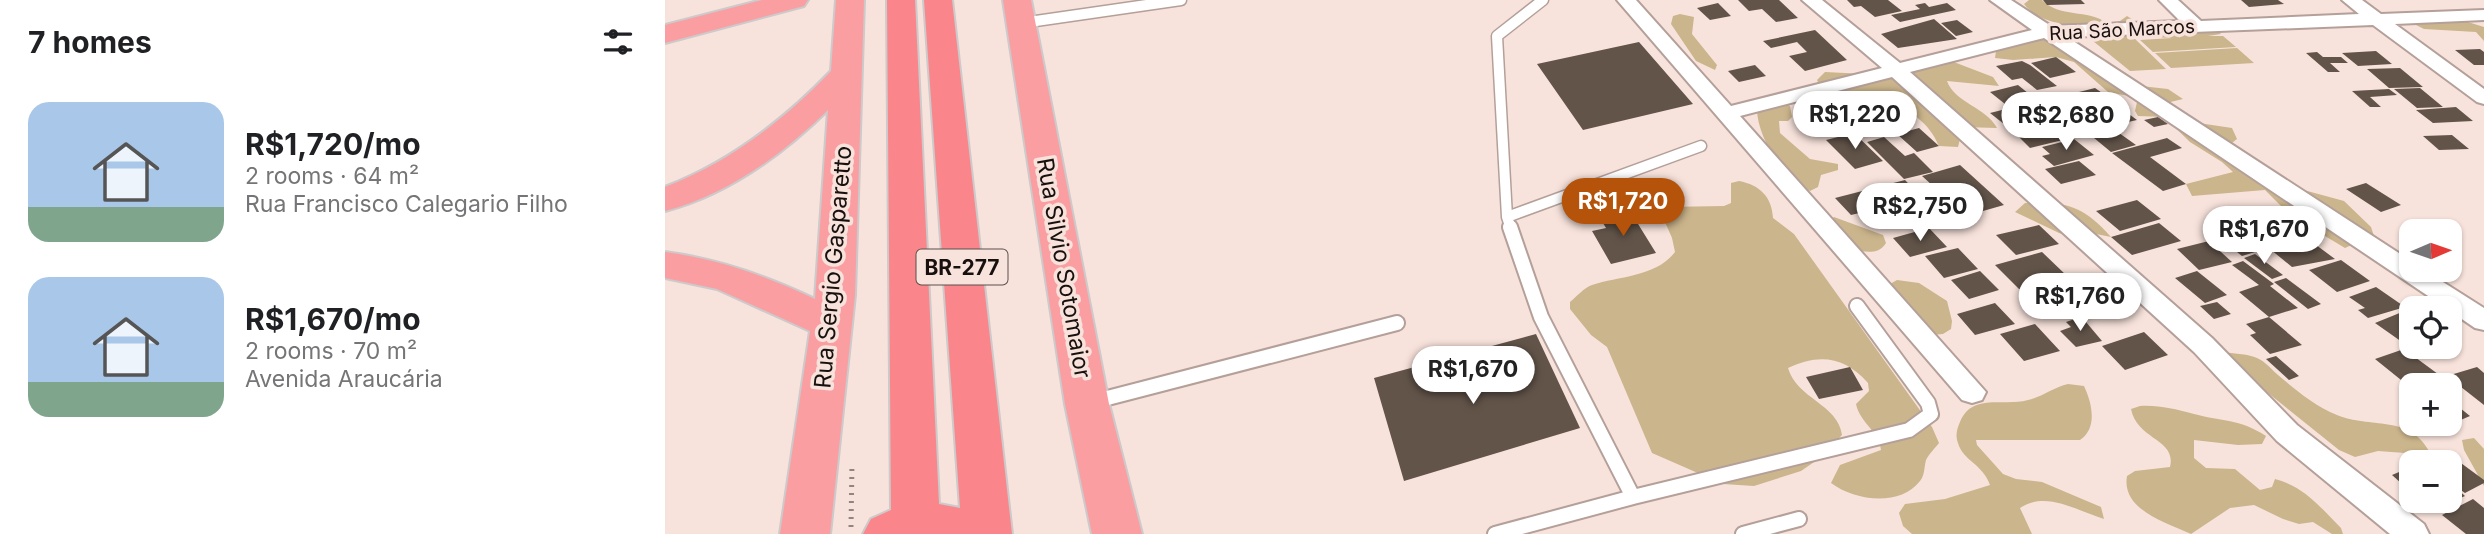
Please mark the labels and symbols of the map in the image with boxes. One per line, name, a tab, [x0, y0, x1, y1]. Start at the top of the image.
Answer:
street label: Rua São Marcos	[2048, 15, 2196, 45]
pin: R$1,220	[1790, 92, 1920, 151]
pin: R$2,680	[2001, 92, 2131, 152]
street label: Rua Sergio Gasparetto	[808, 145, 858, 389]
street label: Rua Silvio Sotomaior	[1031, 156, 1097, 381]
pin: R$1,720	[1558, 178, 1688, 238]
pin: R$2,750	[1855, 184, 1985, 243]
pin: R$1,670	[2199, 206, 2329, 266]
north arrow	[2399, 219, 2462, 282]
road number: BR-277	[917, 250, 1007, 284]
pin: R$1,760	[2015, 274, 2145, 333]
pin: R$1,670	[1408, 346, 1538, 406]

